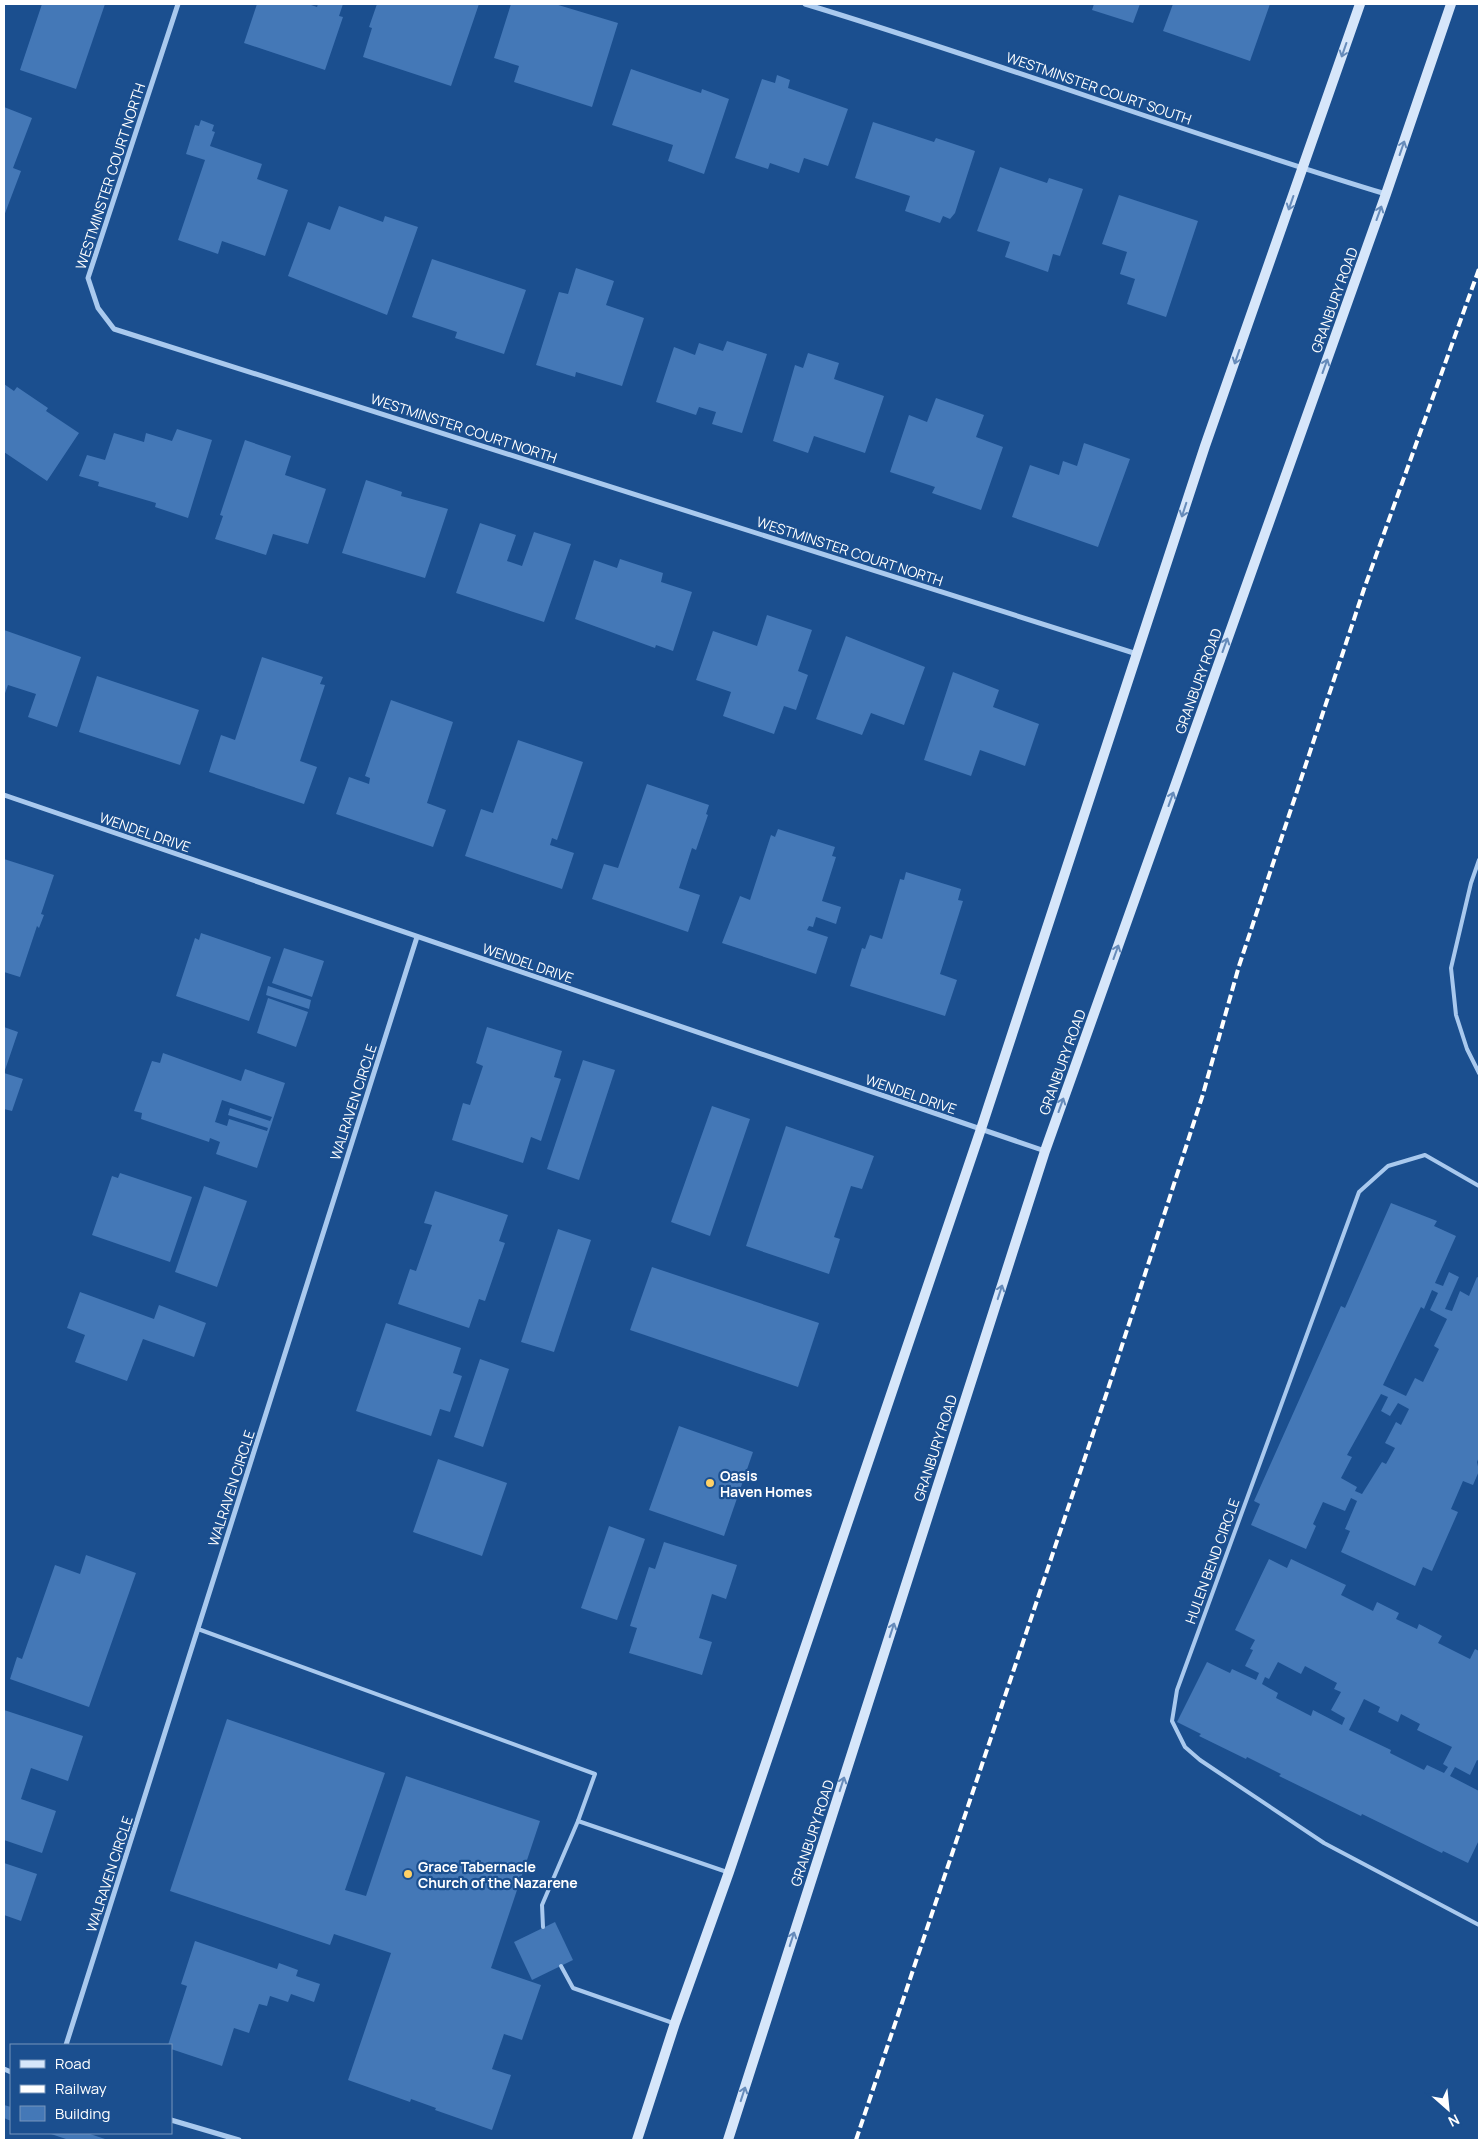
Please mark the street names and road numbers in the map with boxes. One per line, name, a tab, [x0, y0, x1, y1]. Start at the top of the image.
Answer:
street label: WESTMINSTER COURT SOUTH	[1004, 47, 1194, 129]
street label: WESTMINSTER COURT NORTH	[71, 80, 149, 272]
street label: GRANBURY ROAD	[1306, 245, 1362, 355]
street label: WESTMINSTER COURT NORTH	[368, 389, 560, 467]
street label: WESTMINSTER COURT NORTH	[754, 512, 946, 590]
street label: GRANBURY ROAD	[1170, 626, 1226, 736]
street label: WENDEL DRIVE	[97, 808, 193, 856]
street label: WENDEL DRIVE	[480, 939, 576, 987]
street label: GRANBURY ROAD	[1034, 1007, 1090, 1117]
street label: WALRAVEN CIRCLE	[325, 1042, 381, 1162]
street label: WENDEL DRIVE	[863, 1070, 959, 1118]
street label: GRANBURY ROAD	[909, 1392, 961, 1504]
street label: WALRAVEN CIRCLE	[203, 1428, 259, 1548]
street label: HULEN BEND CIRCLE	[1180, 1496, 1244, 1626]
street label: GRANBURY ROAD	[786, 1777, 838, 1889]
street label: WALRAVEN CIRCLE	[81, 1814, 137, 1934]

